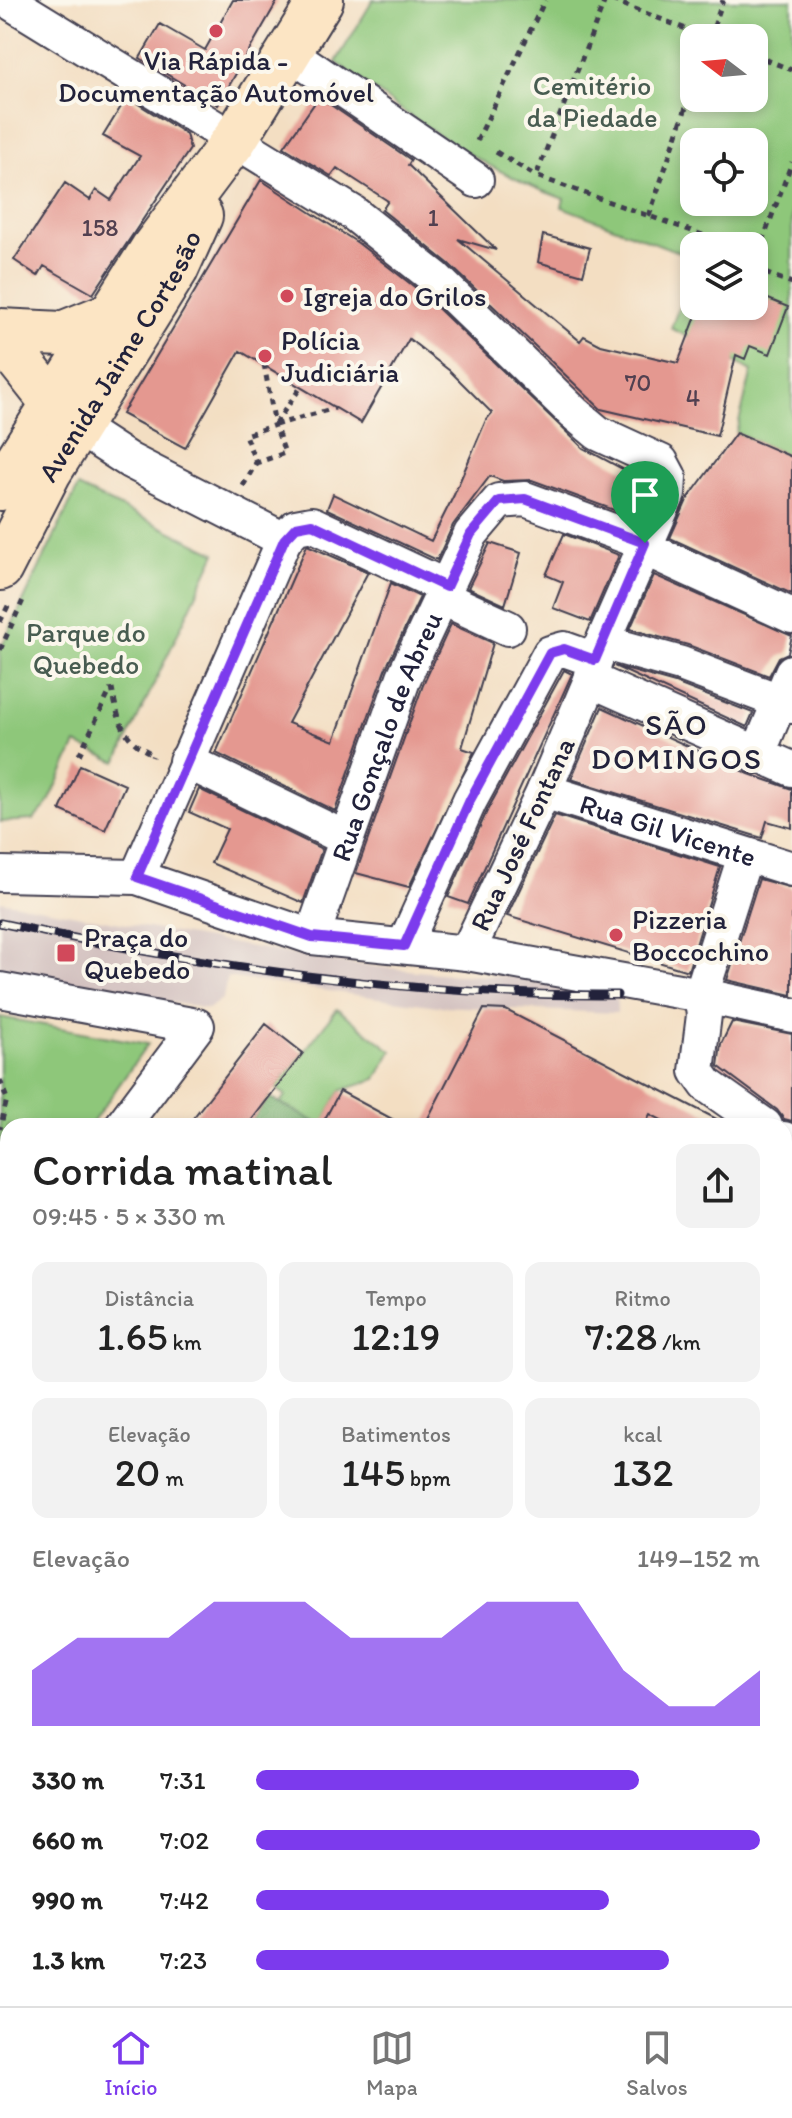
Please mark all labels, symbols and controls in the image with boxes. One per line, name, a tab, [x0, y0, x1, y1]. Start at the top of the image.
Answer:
marker: Via Rápida - Documentação Automóvel	[207, 22, 225, 40]
north arrow	[680, 24, 768, 112]
map controls	[680, 24, 768, 320]
place label: Via Rápida - Documentação Automóvel	[58, 43, 374, 109]
park label: Cemitério da Piedade	[526, 68, 658, 134]
button: locate	[680, 128, 768, 216]
house number: 1	[427, 203, 439, 232]
house number: 158	[82, 213, 118, 242]
street label: Avenida Jaime Cortesão	[30, 225, 208, 488]
button: layers	[680, 232, 768, 320]
place label: Igreja do Grilos	[303, 279, 486, 313]
marker: Igreja do Grilos	[278, 287, 296, 305]
place label: Polícia Judiciária	[281, 323, 399, 389]
marker: Polícia Judiciária	[256, 347, 274, 365]
house number: 70	[625, 368, 651, 397]
house number: 4	[686, 383, 700, 412]
pin	[611, 461, 679, 543]
icon: arrive	[623, 473, 667, 517]
street label: Rua Gonçalo de Abreu	[323, 606, 449, 866]
park label: Parque do Quebedo	[26, 615, 146, 681]
district label: SÃO DOMINGOS	[591, 706, 763, 777]
street label: Rua José Fontana	[462, 731, 582, 936]
street label: Rua Gil Vicente	[576, 786, 760, 874]
place label: Pizzeria Boccochino	[632, 902, 769, 968]
place label: Praça do Quebedo	[84, 920, 190, 986]
marker: Pizzeria Boccochino	[607, 926, 625, 944]
marker: Praça do Quebedo	[55, 942, 77, 964]
text: Corrida matinal	[32, 1143, 333, 1196]
button: share	[676, 1144, 760, 1228]
text: 09:45 · 5 × 330 m	[32, 1200, 225, 1232]
text: Distância	[105, 1285, 194, 1312]
text: Tempo	[365, 1285, 427, 1312]
text: Ritmo	[615, 1285, 671, 1312]
text: 1.65	[97, 1312, 168, 1360]
text: 12:19	[352, 1312, 440, 1360]
text: 7:28	[585, 1312, 657, 1360]
text: km	[168, 1329, 202, 1356]
text: /km	[657, 1329, 701, 1356]
text: Elevação	[108, 1421, 191, 1448]
text: Batimentos	[341, 1421, 451, 1448]
text: kcal	[623, 1421, 662, 1448]
text: 20	[115, 1448, 160, 1496]
text: 145	[341, 1448, 405, 1496]
text: 132	[612, 1448, 673, 1496]
text: m	[160, 1465, 184, 1492]
text: bpm	[405, 1465, 451, 1492]
text: Elevação	[32, 1542, 130, 1574]
text: 149–152 m	[637, 1542, 760, 1574]
text: 330 m	[32, 1764, 104, 1796]
text: 7:31	[160, 1764, 206, 1796]
text: 660 m	[32, 1824, 103, 1856]
text: 7:02	[160, 1824, 209, 1856]
text: 990 m	[32, 1884, 103, 1916]
text: 7:42	[160, 1884, 209, 1916]
text: 1.3 km	[32, 1944, 105, 1976]
text: 7:23	[160, 1944, 207, 1976]
tab: Início	[104, 2026, 157, 2101]
tab: Mapa	[366, 2026, 417, 2101]
tab: Salvos	[626, 2026, 688, 2101]

